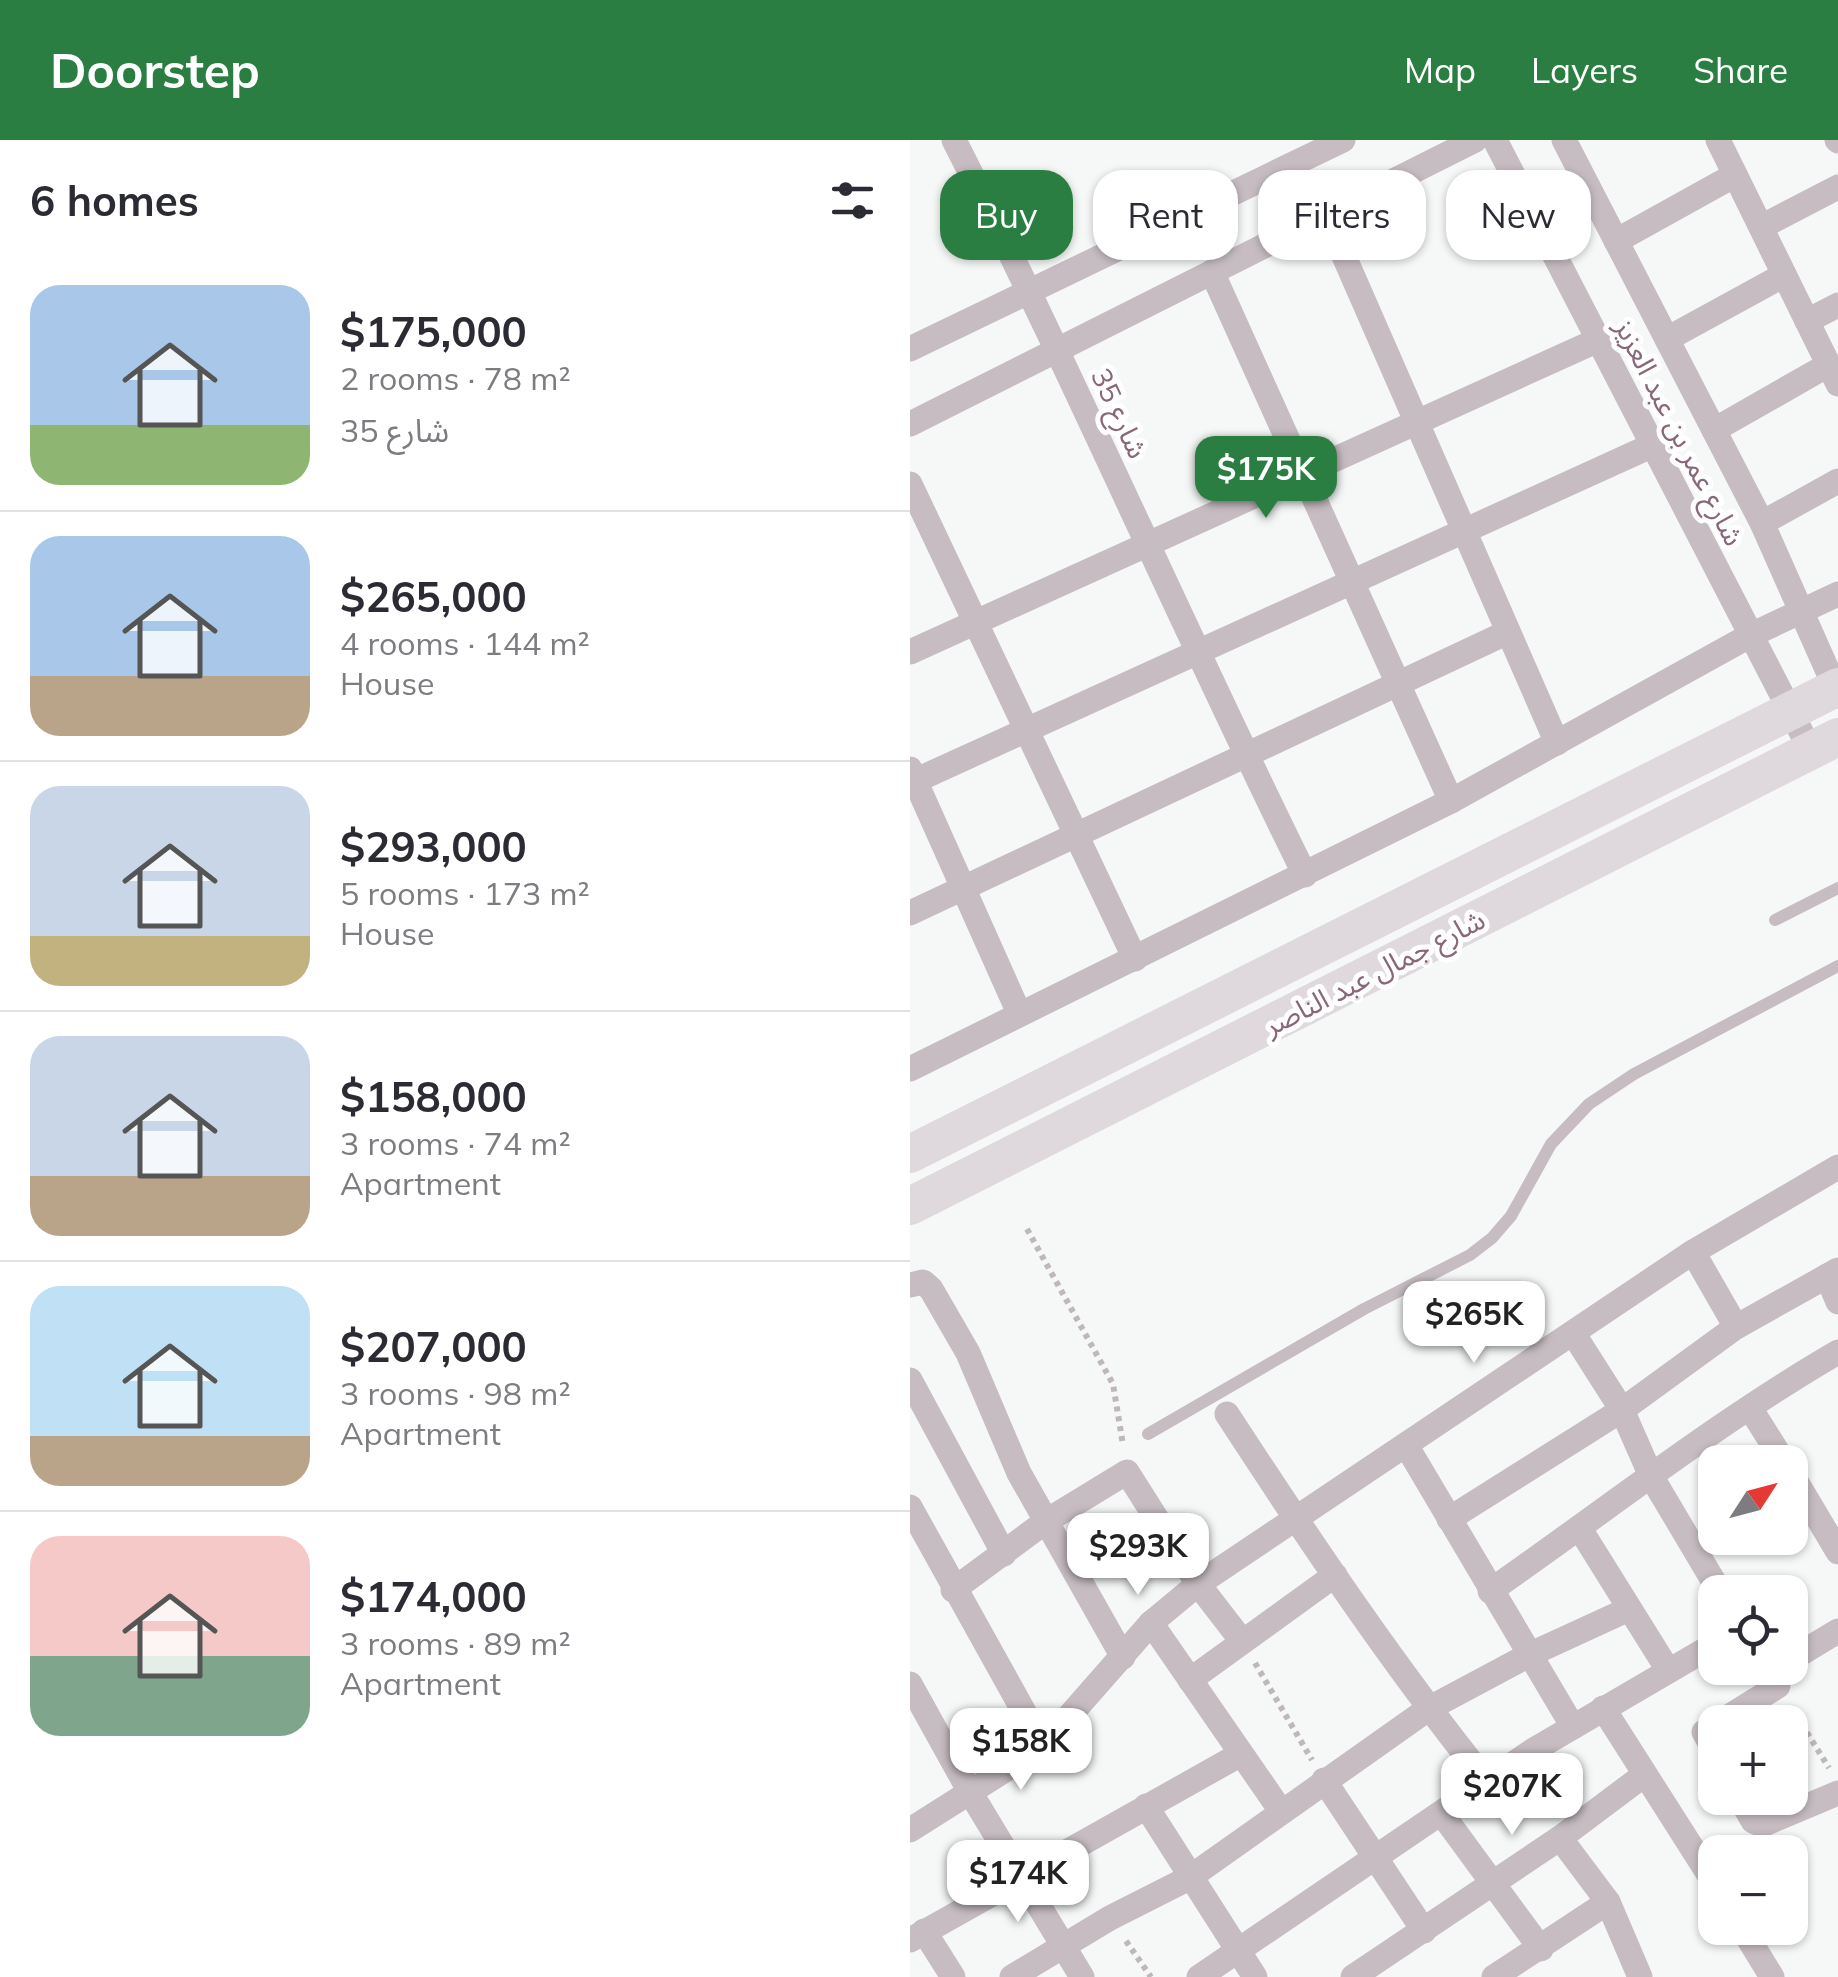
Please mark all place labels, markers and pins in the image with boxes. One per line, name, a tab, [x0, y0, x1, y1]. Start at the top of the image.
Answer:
pin: $175K	[1196, 436, 1336, 521]
pin: $265K	[1404, 1281, 1544, 1366]
pin: $293K	[1068, 1513, 1208, 1598]
pin: $158K	[951, 1708, 1091, 1793]
pin: $207K	[1442, 1753, 1582, 1838]
pin: $174K	[948, 1840, 1088, 1925]

